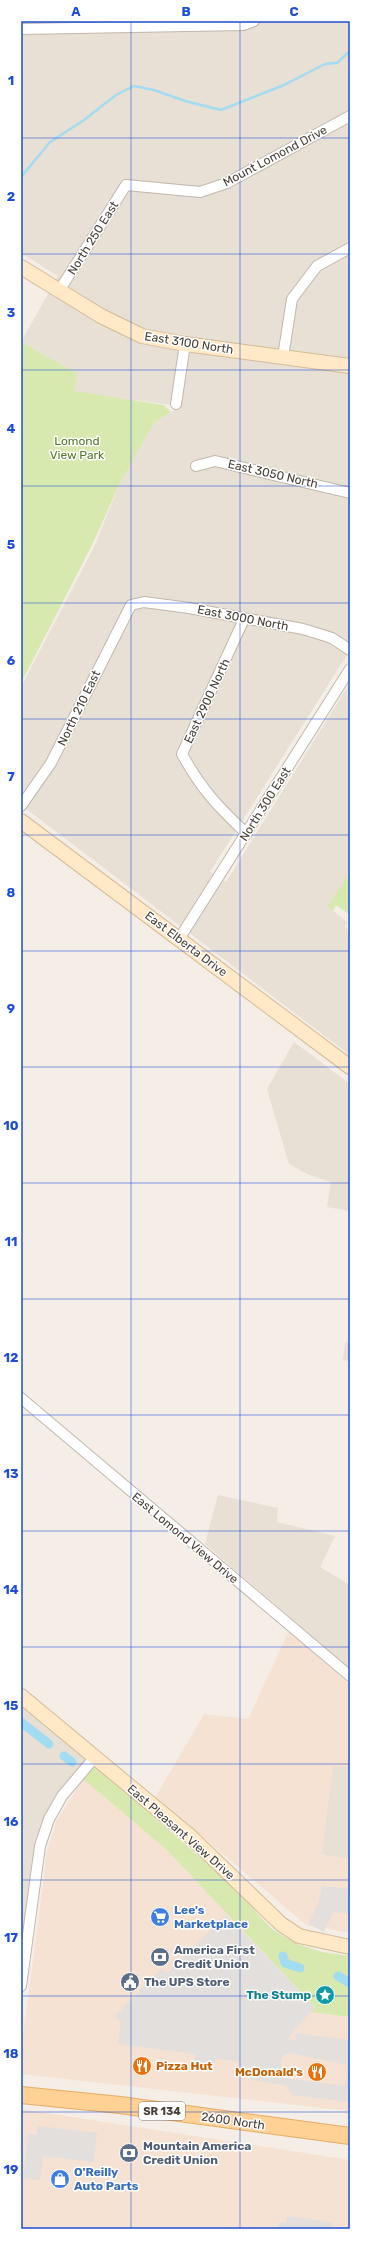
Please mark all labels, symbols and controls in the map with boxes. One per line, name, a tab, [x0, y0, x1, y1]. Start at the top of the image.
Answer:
text: A	[71, 4, 81, 19]
text: B	[181, 4, 191, 19]
text: C	[289, 4, 299, 19]
text: 1	[8, 73, 14, 88]
street label: Mount Lomond Drive	[221, 123, 330, 189]
text: 2	[7, 189, 15, 204]
street label: North 250 East	[65, 198, 121, 277]
text: 3	[7, 305, 16, 320]
street label: East 3100 North	[144, 329, 234, 357]
text: 4	[7, 421, 16, 436]
park label: Lomond View Park	[50, 434, 105, 462]
street label: East 3050 North	[227, 457, 319, 491]
text: 5	[7, 537, 15, 552]
street label: East 3000 North	[196, 602, 290, 634]
text: 6	[7, 653, 16, 668]
street label: East 2900 North	[181, 656, 233, 746]
street label: North 210 East	[55, 668, 103, 748]
street label: North 300 East	[237, 764, 294, 844]
text: 7	[7, 769, 15, 784]
text: 8	[7, 885, 16, 900]
street label: East Elberta Drive	[142, 909, 230, 980]
text: 9	[7, 1001, 15, 1016]
text: 10	[3, 1118, 19, 1133]
text: 11	[5, 1234, 17, 1249]
text: 12	[4, 1350, 18, 1365]
text: 13	[3, 1466, 19, 1481]
street label: East Lomond View Drive	[129, 1490, 241, 1587]
text: 14	[3, 1582, 19, 1597]
text: 15	[4, 1698, 18, 1713]
street label: East Pleasant View Drive	[125, 1782, 238, 1882]
text: 16	[4, 1814, 19, 1829]
place label: Lee's Marketplace	[174, 1903, 248, 1931]
supermarket icon: Lee's Marketplace	[149, 1906, 171, 1928]
text: 17	[4, 1930, 19, 1945]
place label: America First Credit Union	[174, 1943, 255, 1971]
bank icon: America First Credit Union	[149, 1946, 171, 1968]
public building icon: The UPS Store	[119, 1971, 141, 1993]
place label: The UPS Store	[144, 1975, 230, 1989]
place icon: The Stump	[314, 1984, 336, 2006]
place label: The Stump	[246, 1988, 311, 2002]
text: 18	[3, 2046, 19, 2061]
restaurant icon: Pizza Hut	[131, 2055, 153, 2077]
place label: Pizza Hut	[156, 2059, 213, 2073]
restaurant icon: McDonald's	[306, 2061, 328, 2083]
place label: McDonald's	[235, 2065, 303, 2079]
road number: SR 134	[139, 2102, 185, 2120]
street label: 2600 North	[200, 2110, 266, 2132]
place label: Mountain America Credit Union	[143, 2139, 251, 2167]
bank icon: Mountain America Credit Union	[118, 2142, 140, 2164]
text: 19	[4, 2162, 18, 2177]
place label: O'Reilly Auto Parts	[74, 2165, 139, 2193]
shop icon: O'Reilly Auto Parts	[49, 2168, 71, 2190]

